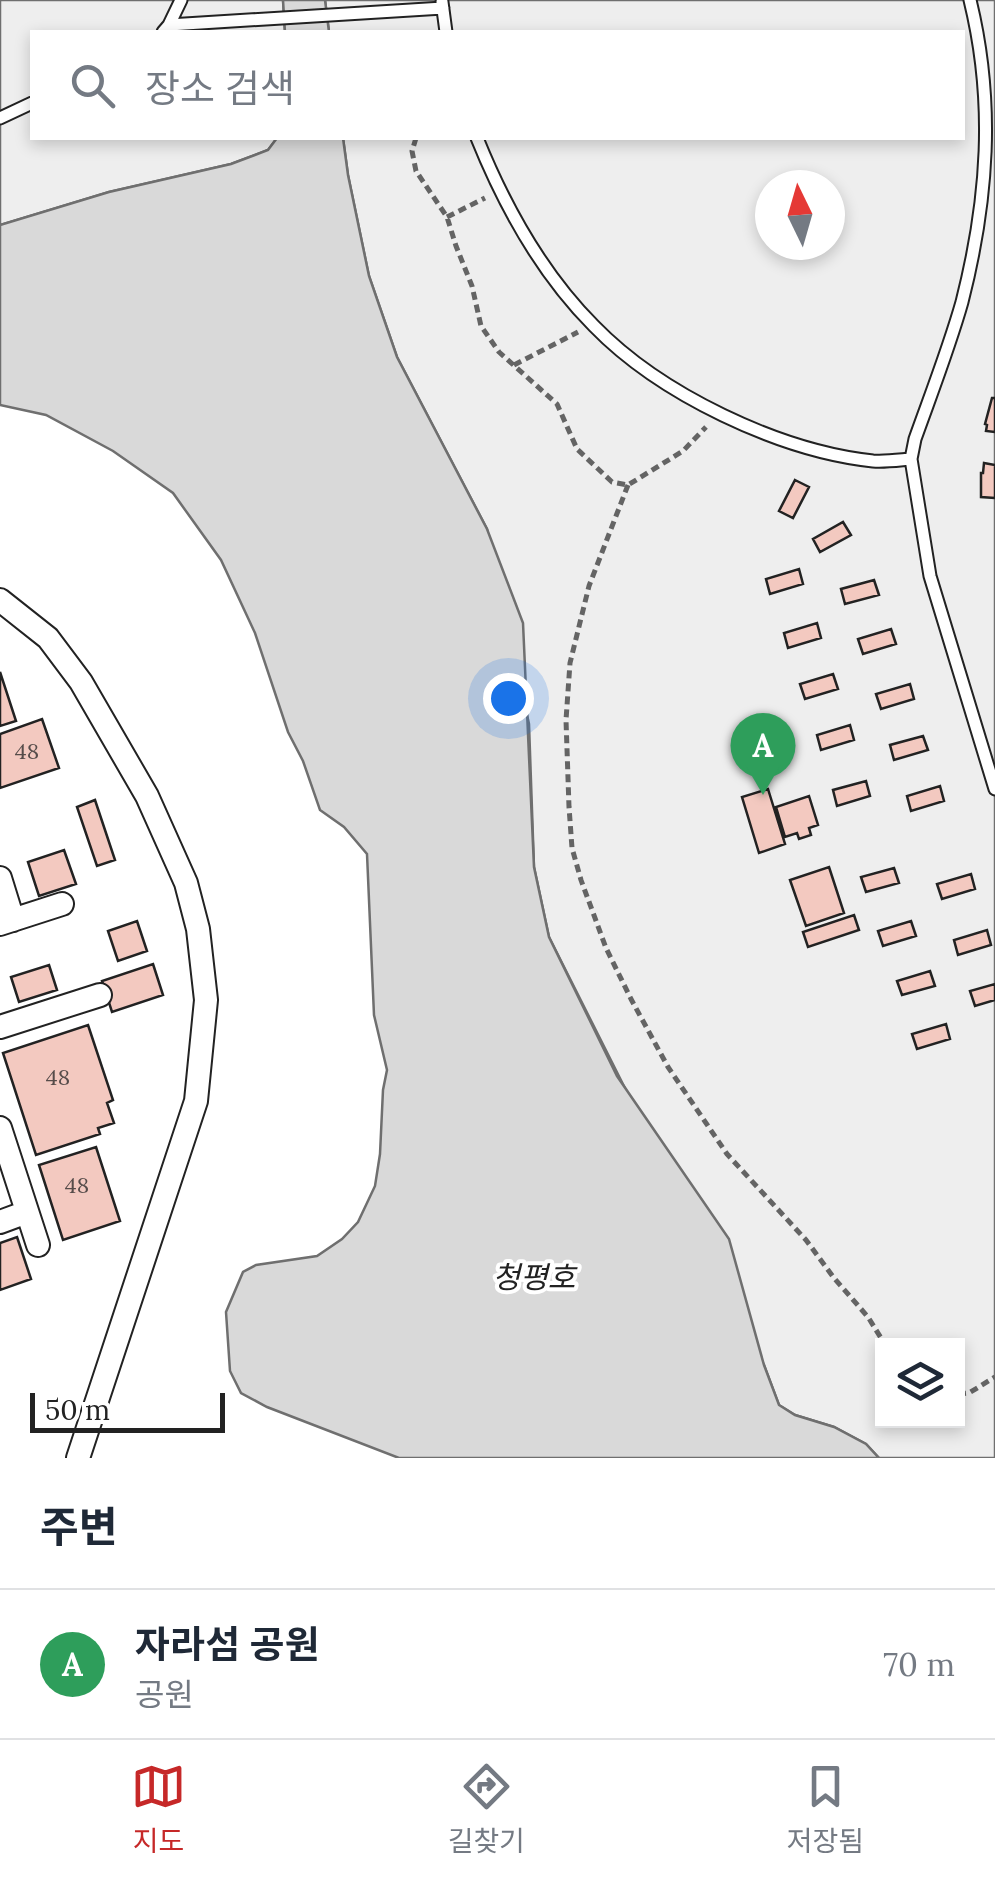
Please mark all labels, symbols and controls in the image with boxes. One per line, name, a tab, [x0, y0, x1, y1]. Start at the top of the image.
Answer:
search box	[30, 30, 965, 140]
icon: search	[65, 58, 120, 113]
text: 장소 검색	[145, 64, 295, 112]
north arrow	[755, 170, 845, 260]
your location	[483, 673, 534, 724]
pin: A	[730, 712, 796, 795]
house number: 48	[15, 737, 39, 765]
house number: 48	[46, 1063, 70, 1091]
house number: 48	[65, 1171, 89, 1199]
water label: 청평호	[493, 1258, 578, 1296]
map controls	[875, 1338, 965, 1428]
button: layers	[875, 1338, 965, 1428]
scale bar	[30, 1388, 225, 1432]
text: 50 m	[45, 1392, 110, 1428]
text: 주변	[40, 1500, 117, 1554]
text: 자라섬 공원	[135, 1620, 320, 1668]
text: A	[62, 1644, 83, 1685]
text: 70 m	[883, 1644, 955, 1685]
text: 공원	[135, 1674, 194, 1715]
tab: 지도	[131, 1759, 186, 1859]
tab: 길찾기	[448, 1759, 525, 1859]
tab: 저장됨	[787, 1759, 864, 1859]

